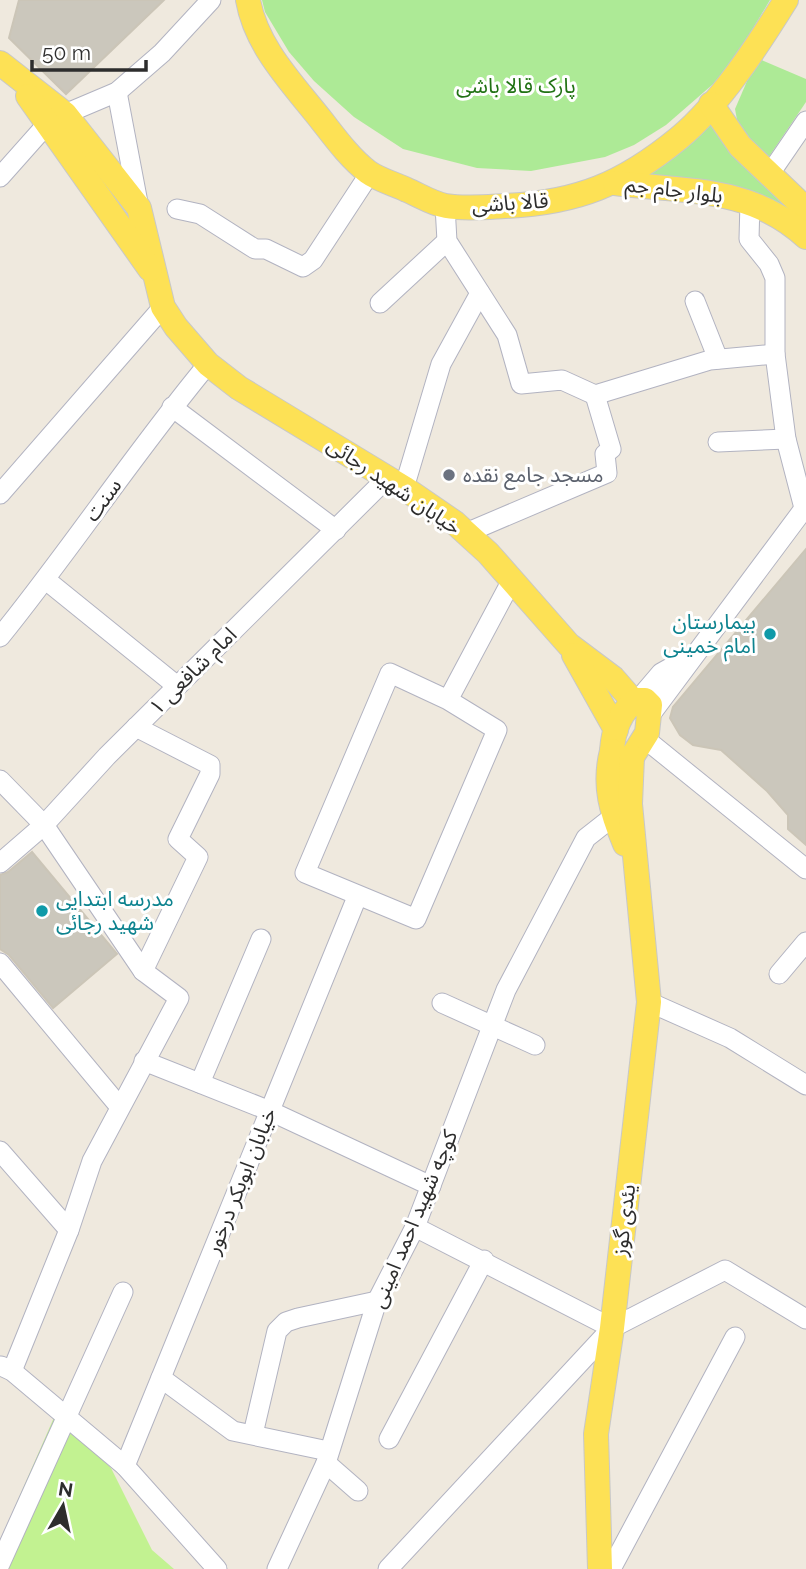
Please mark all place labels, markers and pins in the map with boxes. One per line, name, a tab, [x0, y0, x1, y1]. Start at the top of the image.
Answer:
place label: مسجد جامع نقده	[463, 462, 604, 490]
marker: مسجد جامع نقده	[441, 467, 457, 483]
place label: بیمارستان امام خمینی	[663, 609, 756, 662]
marker: بیمارستان امام خمینی	[762, 626, 778, 642]
place label: مدرسه ابتدایی شهید رجائی	[56, 886, 174, 935]
marker: مدرسه ابتدایی شهید رجائی	[34, 903, 50, 919]

